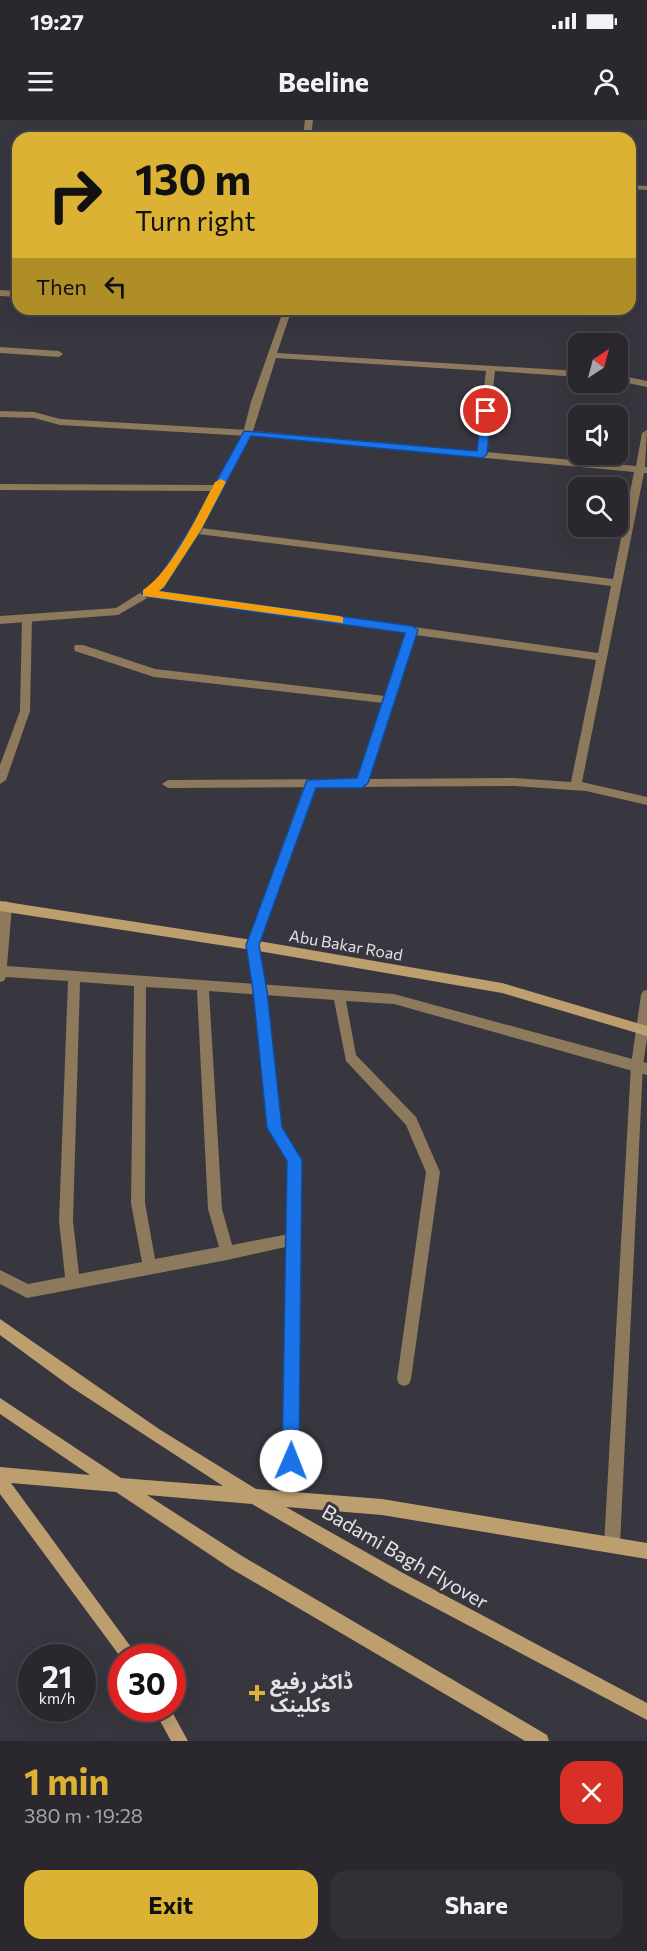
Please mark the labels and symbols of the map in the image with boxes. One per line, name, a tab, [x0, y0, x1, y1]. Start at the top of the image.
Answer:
north arrow	[568, 333, 628, 393]
pin	[460, 385, 511, 436]
street label: Abu Bakar Road	[288, 925, 404, 964]
position arrow	[259, 1429, 323, 1493]
street label: Badami Bagh Flyover	[318, 1499, 493, 1614]
speed limit sign: 30	[108, 1644, 186, 1722]
place label: ڈاکٹر رفیع کلینکs	[270, 1669, 353, 1717]
marker: ڈاکٹر رفیع کلینکs	[248, 1684, 266, 1702]

